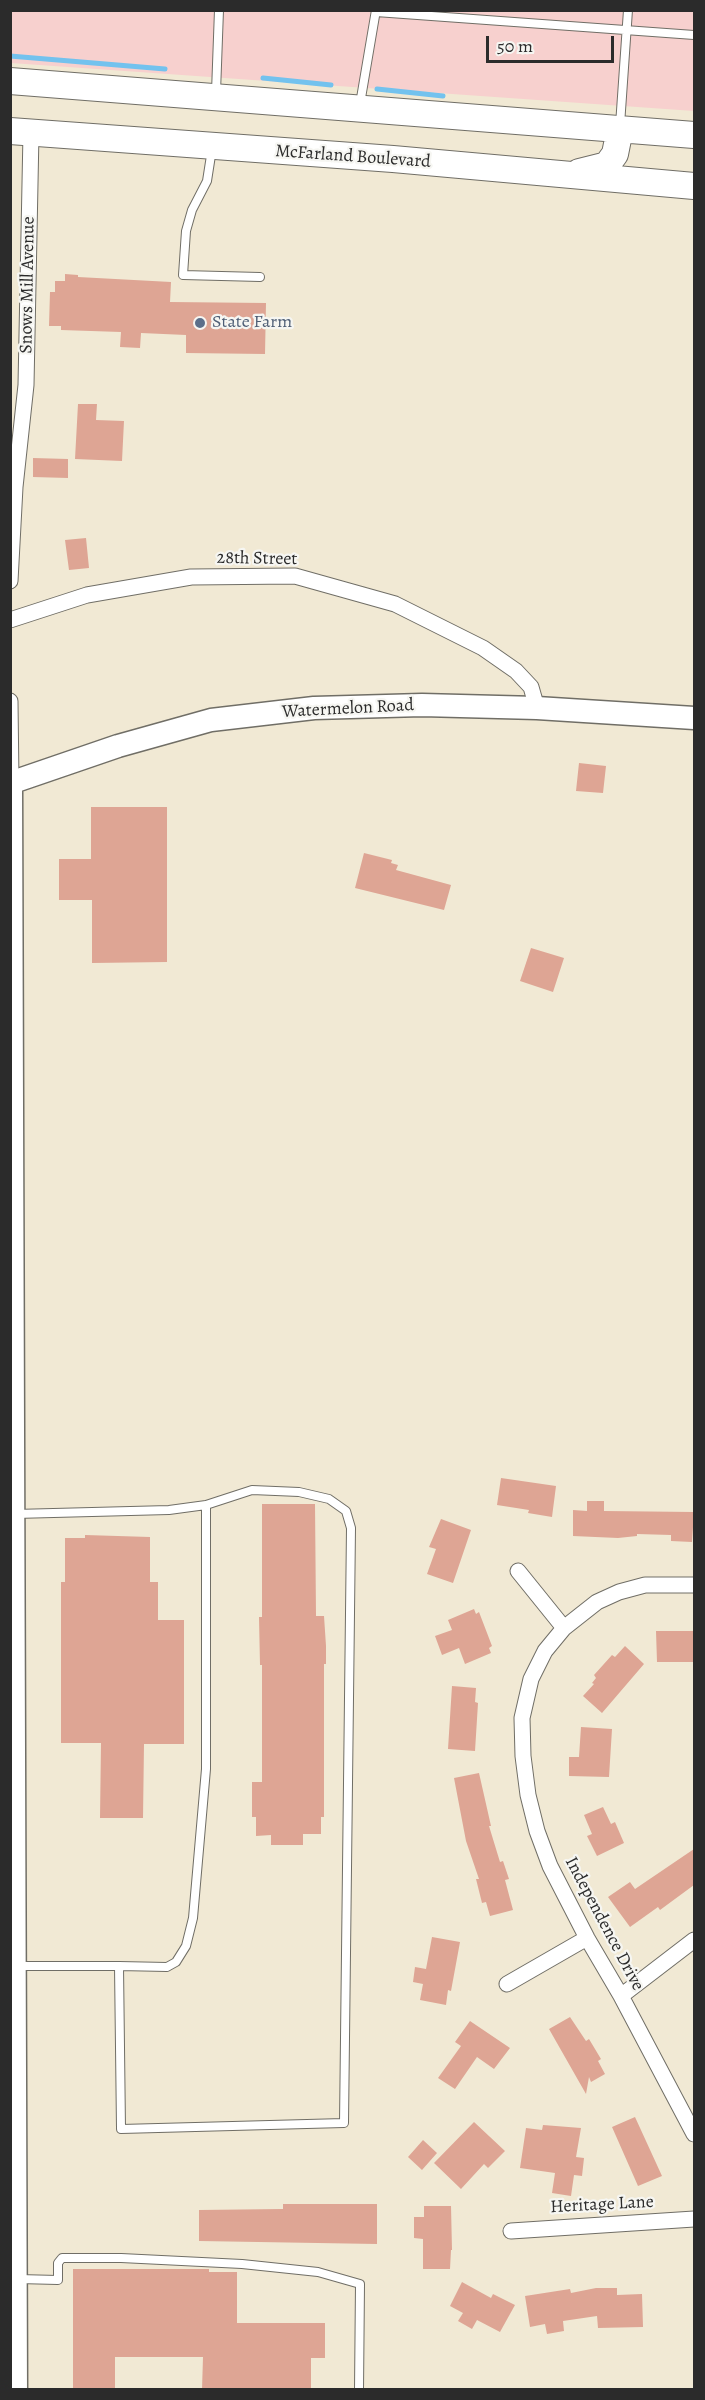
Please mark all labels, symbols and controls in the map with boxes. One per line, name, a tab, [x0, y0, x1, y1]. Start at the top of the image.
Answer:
scale bar	[489, 24, 616, 62]
text: 50 m	[497, 34, 533, 58]
street label: McFarland Boulevard	[275, 141, 431, 173]
street label: Snows Mill Avenue	[16, 216, 40, 354]
place label: State Farm	[212, 312, 292, 334]
marker: State Farm	[193, 316, 207, 330]
street label: 28th Street	[216, 547, 298, 571]
street label: Watermelon Road	[282, 695, 414, 723]
street label: Independence Drive	[560, 1853, 648, 1995]
street label: Heritage Lane	[550, 2192, 654, 2218]

